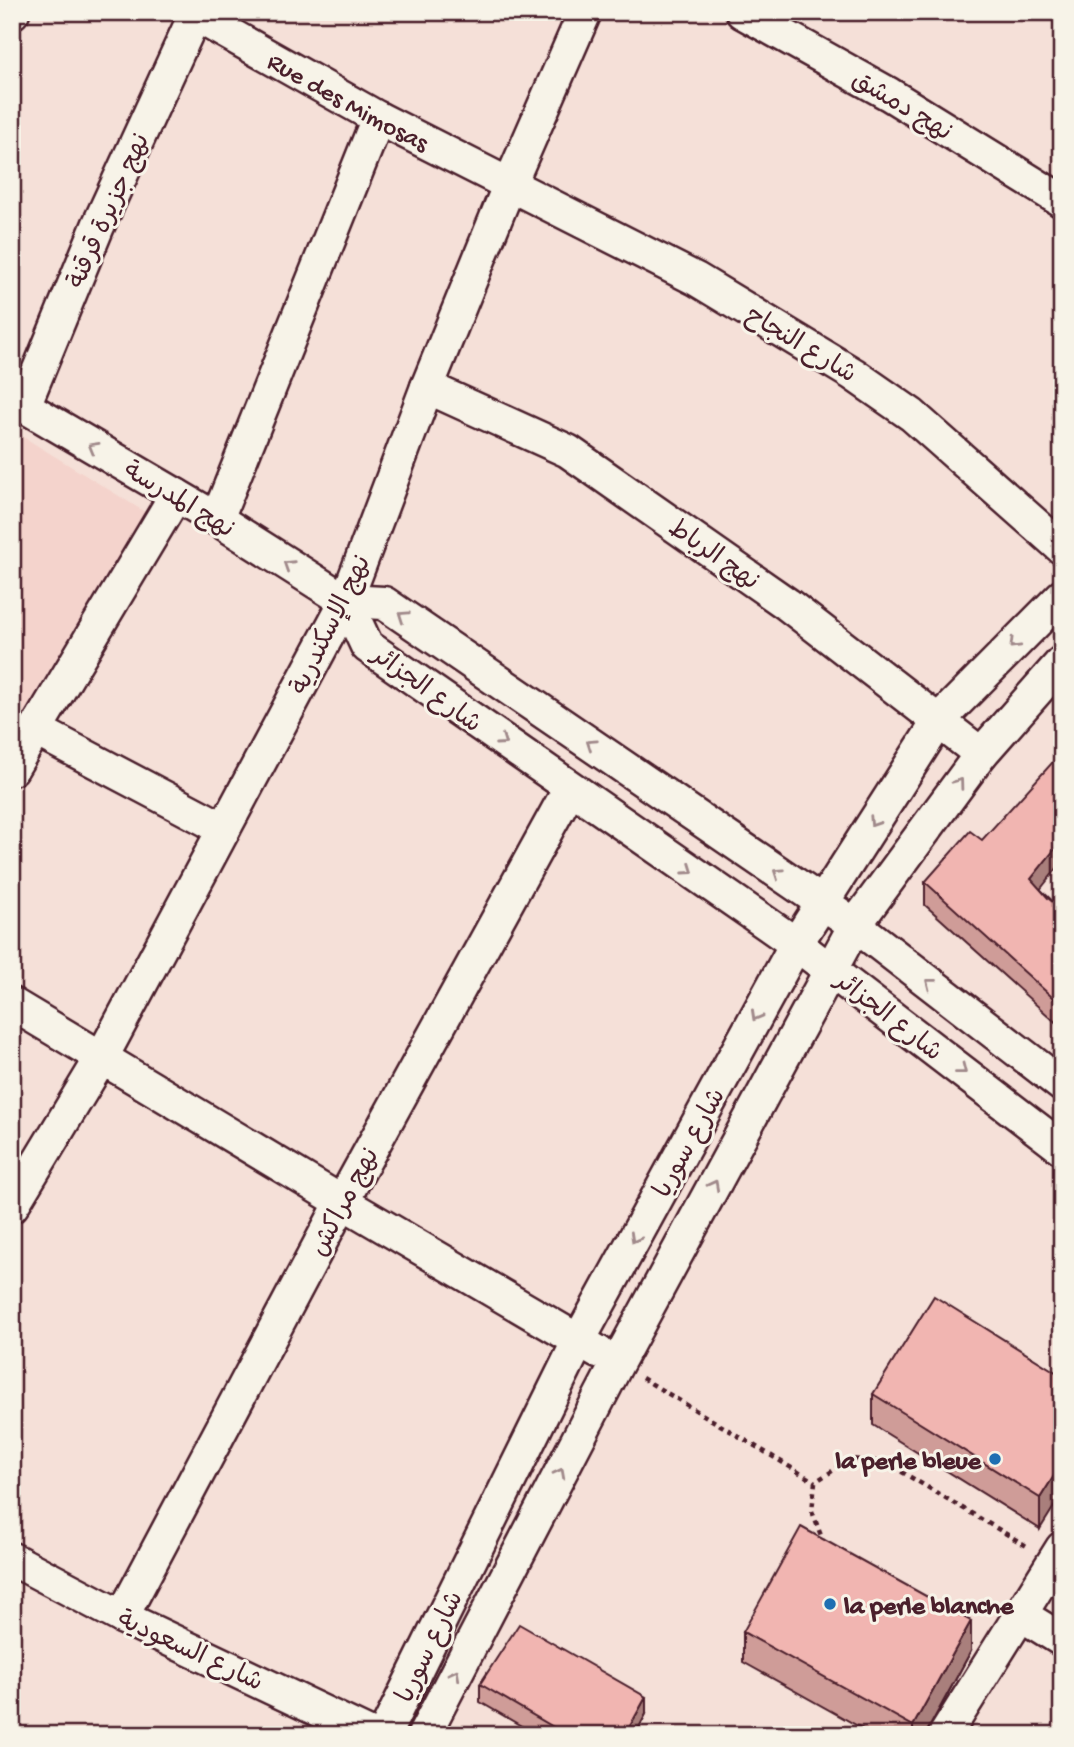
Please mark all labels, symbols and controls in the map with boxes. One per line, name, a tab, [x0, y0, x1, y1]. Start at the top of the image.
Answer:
street label: Rue des Mimosas	[261, 48, 434, 162]
street label: نهج دمشق	[845, 66, 957, 150]
street label: نهج جزيرة قرقنة	[63, 129, 159, 294]
street label: شارع النجاح	[739, 302, 861, 392]
one-way arrow	[88, 442, 101, 455]
street label: نهج المدرسة	[117, 457, 239, 547]
street label: نهج الرباط	[661, 514, 764, 599]
street label: نهج الإسكندرية	[286, 551, 380, 701]
one-way arrow	[282, 560, 295, 573]
one-way arrow	[398, 612, 411, 624]
one-way arrow	[1009, 636, 1022, 649]
street label: شارع الجزائر	[363, 640, 486, 742]
one-way arrow	[494, 733, 507, 745]
one-way arrow	[585, 739, 598, 752]
one-way arrow	[951, 778, 964, 791]
one-way arrow	[870, 814, 882, 827]
one-way arrow	[682, 862, 695, 875]
one-way arrow	[773, 868, 786, 881]
street label: شارع الجزائر	[826, 966, 947, 1070]
one-way arrow	[926, 979, 938, 992]
one-way arrow	[751, 1009, 764, 1022]
one-way arrow	[954, 1062, 967, 1075]
street label: شارع سوريا	[649, 1084, 735, 1204]
street label: نهج مراكش	[306, 1144, 388, 1263]
one-way arrow	[705, 1180, 719, 1193]
one-way arrow	[630, 1230, 643, 1243]
place label: la perle bleue	[834, 1448, 983, 1479]
marker: la perle bleue	[987, 1451, 1003, 1467]
one-way arrow	[552, 1467, 566, 1480]
street label: شارع سوريا	[392, 1587, 472, 1709]
place label: la perle blanche	[843, 1593, 1015, 1624]
marker: la perle blanche	[822, 1596, 838, 1612]
street label: شارع السعودية	[111, 1606, 267, 1700]
one-way arrow	[447, 1669, 460, 1681]

